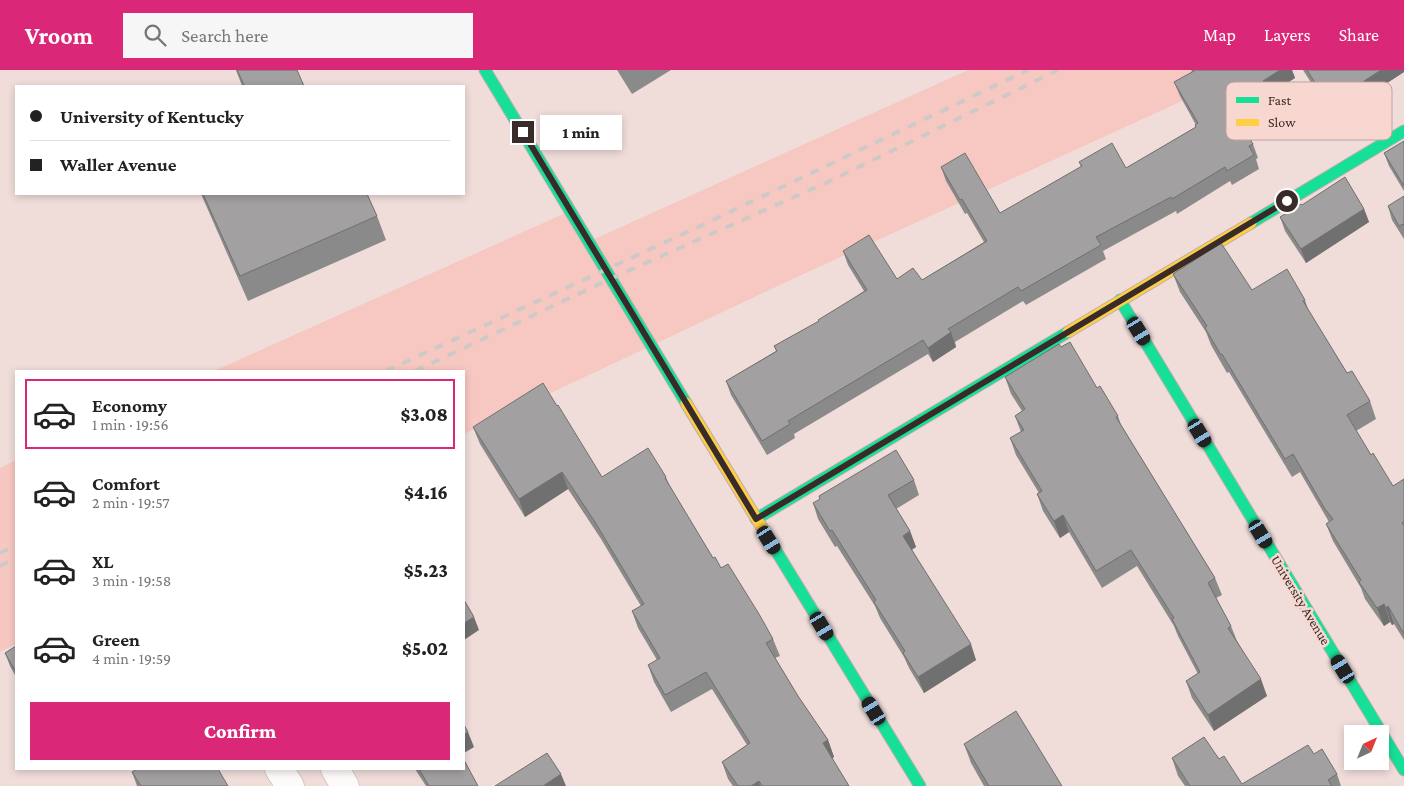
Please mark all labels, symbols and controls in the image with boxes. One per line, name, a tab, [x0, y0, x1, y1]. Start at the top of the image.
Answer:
search box	[123, 13, 473, 58]
icon: search	[141, 21, 169, 49]
text: Vroom	[25, 22, 93, 49]
text: Search here	[181, 25, 268, 46]
text: Map	[1203, 25, 1236, 45]
text: Layers	[1264, 25, 1311, 45]
text: Share	[1339, 25, 1379, 45]
legend	[1226, 82, 1392, 140]
text: Fast	[1268, 92, 1292, 108]
text: University of Kentucky	[60, 106, 244, 127]
callout: 1 min	[540, 114, 623, 150]
text: Slow	[1268, 114, 1296, 130]
route end	[512, 121, 534, 143]
text: 1 min	[562, 124, 600, 141]
text: Waller Avenue	[60, 154, 177, 175]
route start	[1276, 190, 1298, 212]
car	[1124, 314, 1153, 348]
icon: car	[32, 392, 77, 437]
text: Economy	[92, 395, 167, 416]
text: $3.08	[400, 404, 448, 425]
text: 1 min · 19:56	[92, 416, 169, 433]
car	[1185, 416, 1214, 450]
icon: car	[32, 470, 77, 515]
text: Comfort	[92, 473, 160, 494]
text: $4.16	[404, 482, 448, 503]
text: 2 min · 19:57	[92, 494, 170, 511]
car	[1246, 517, 1275, 551]
car	[754, 523, 783, 557]
icon: car	[32, 548, 77, 593]
text: XL	[92, 551, 114, 572]
street label: University Avenue	[1268, 552, 1334, 648]
text: $5.23	[404, 560, 448, 581]
text: 3 min · 19:58	[92, 572, 171, 589]
car	[807, 609, 836, 643]
icon: car	[32, 626, 77, 671]
text: Green	[92, 629, 140, 650]
text: $5.02	[402, 638, 448, 659]
text: 4 min · 19:59	[92, 650, 171, 667]
car	[1328, 652, 1357, 686]
car	[859, 694, 888, 728]
button: Confirm	[30, 702, 450, 760]
north arrow	[1344, 725, 1389, 770]
map controls	[1344, 725, 1389, 770]

